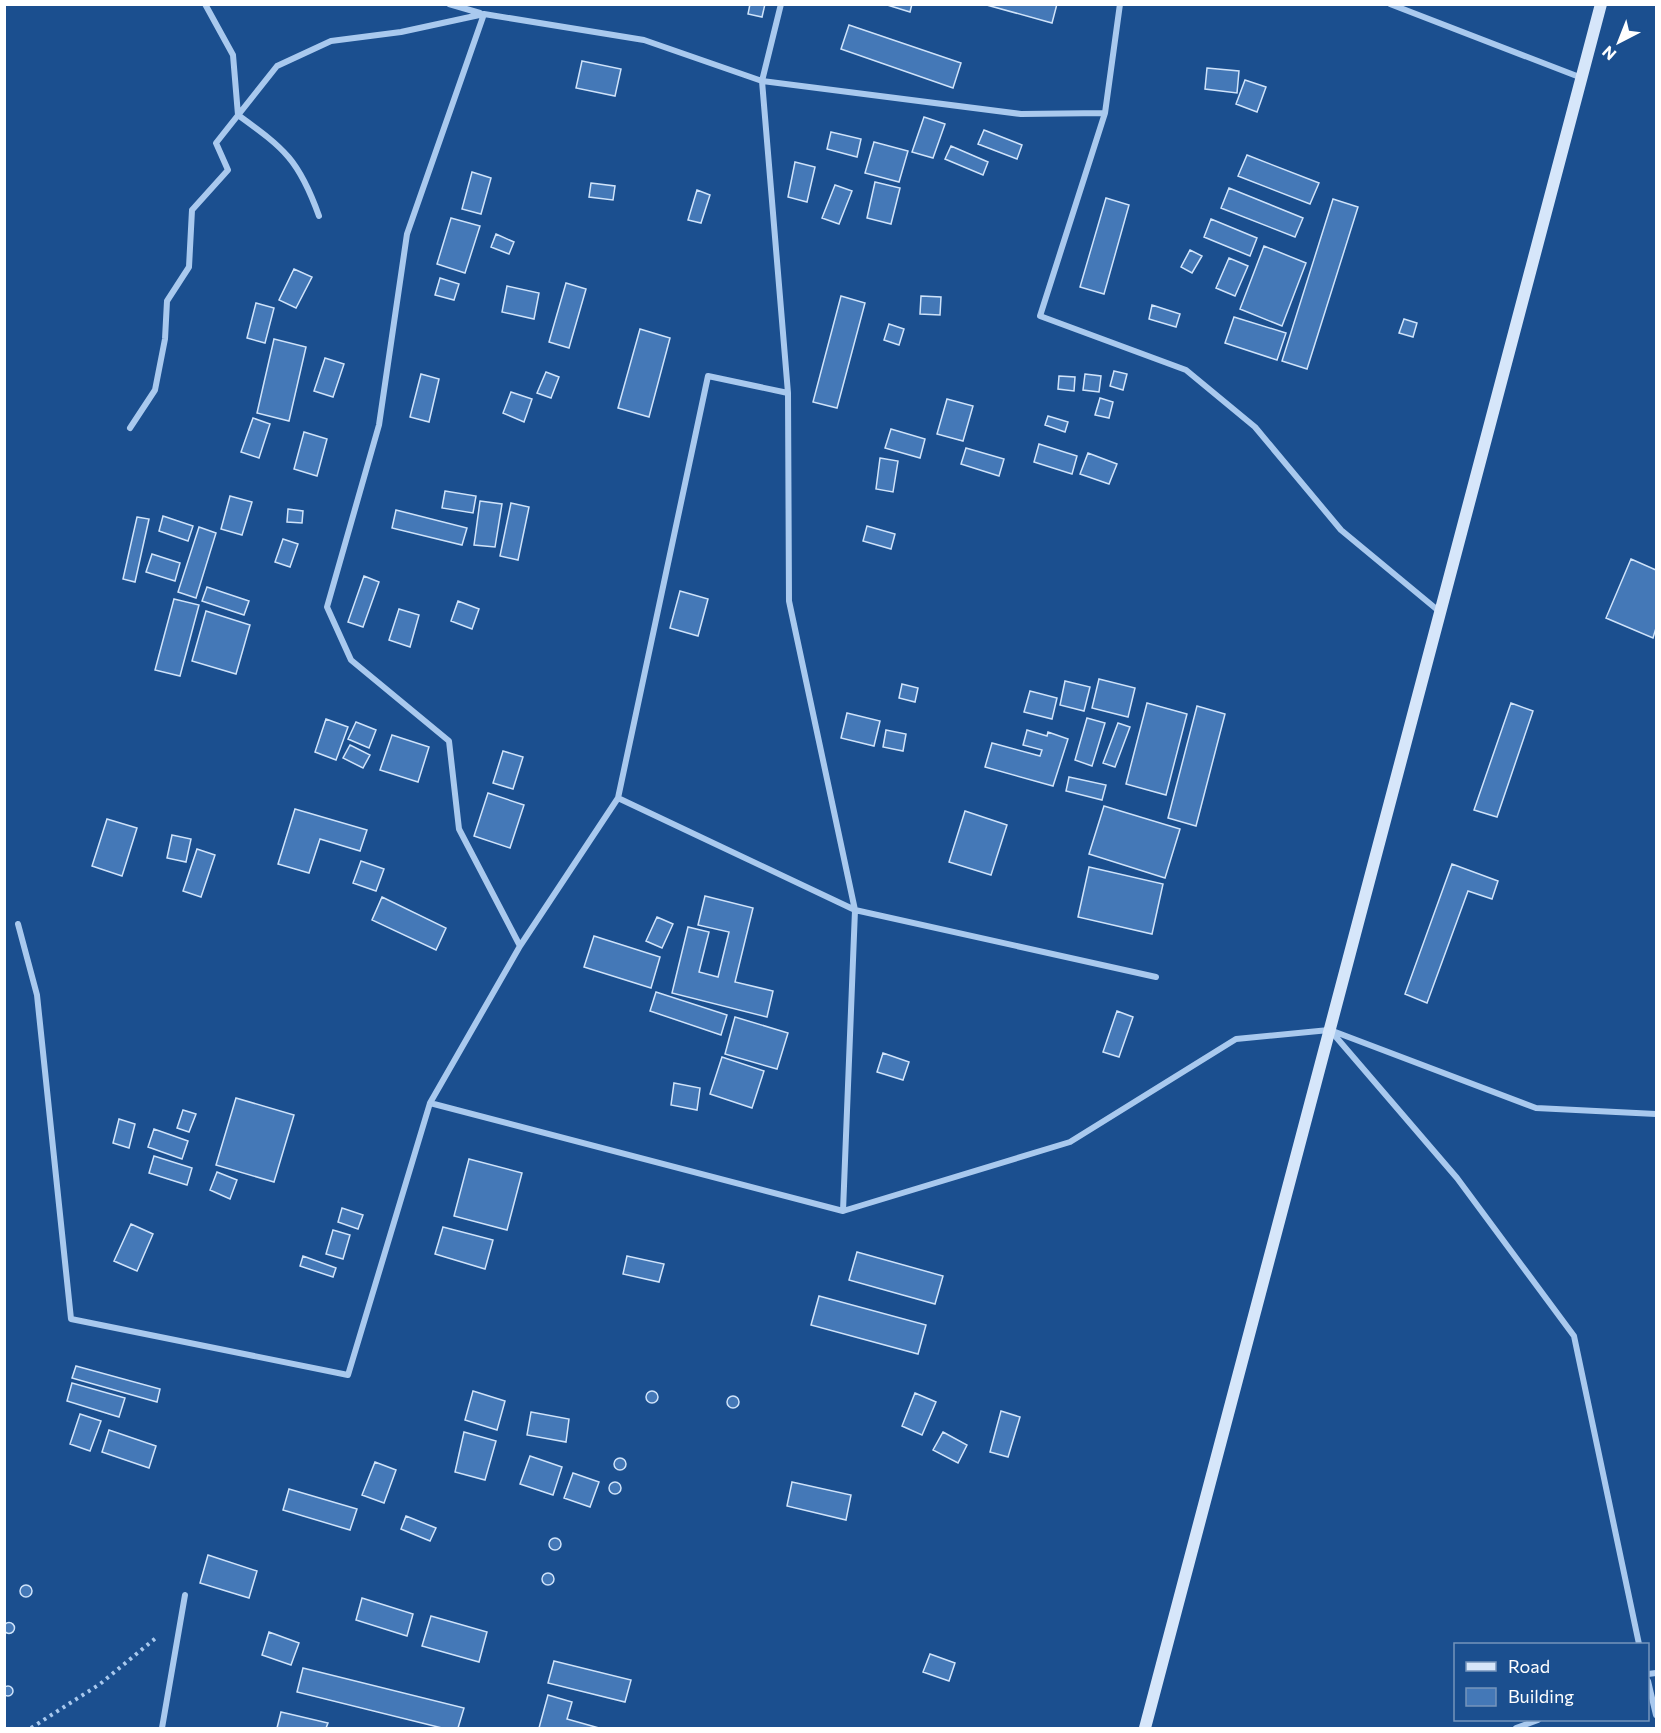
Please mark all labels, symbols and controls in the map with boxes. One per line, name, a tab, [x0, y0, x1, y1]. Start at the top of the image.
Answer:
north arrow	[1589, 12, 1649, 72]
text: N	[1598, 42, 1619, 65]
legend	[1454, 1643, 1649, 1721]
text: Road	[1508, 1655, 1550, 1677]
text: Building	[1508, 1685, 1574, 1707]

